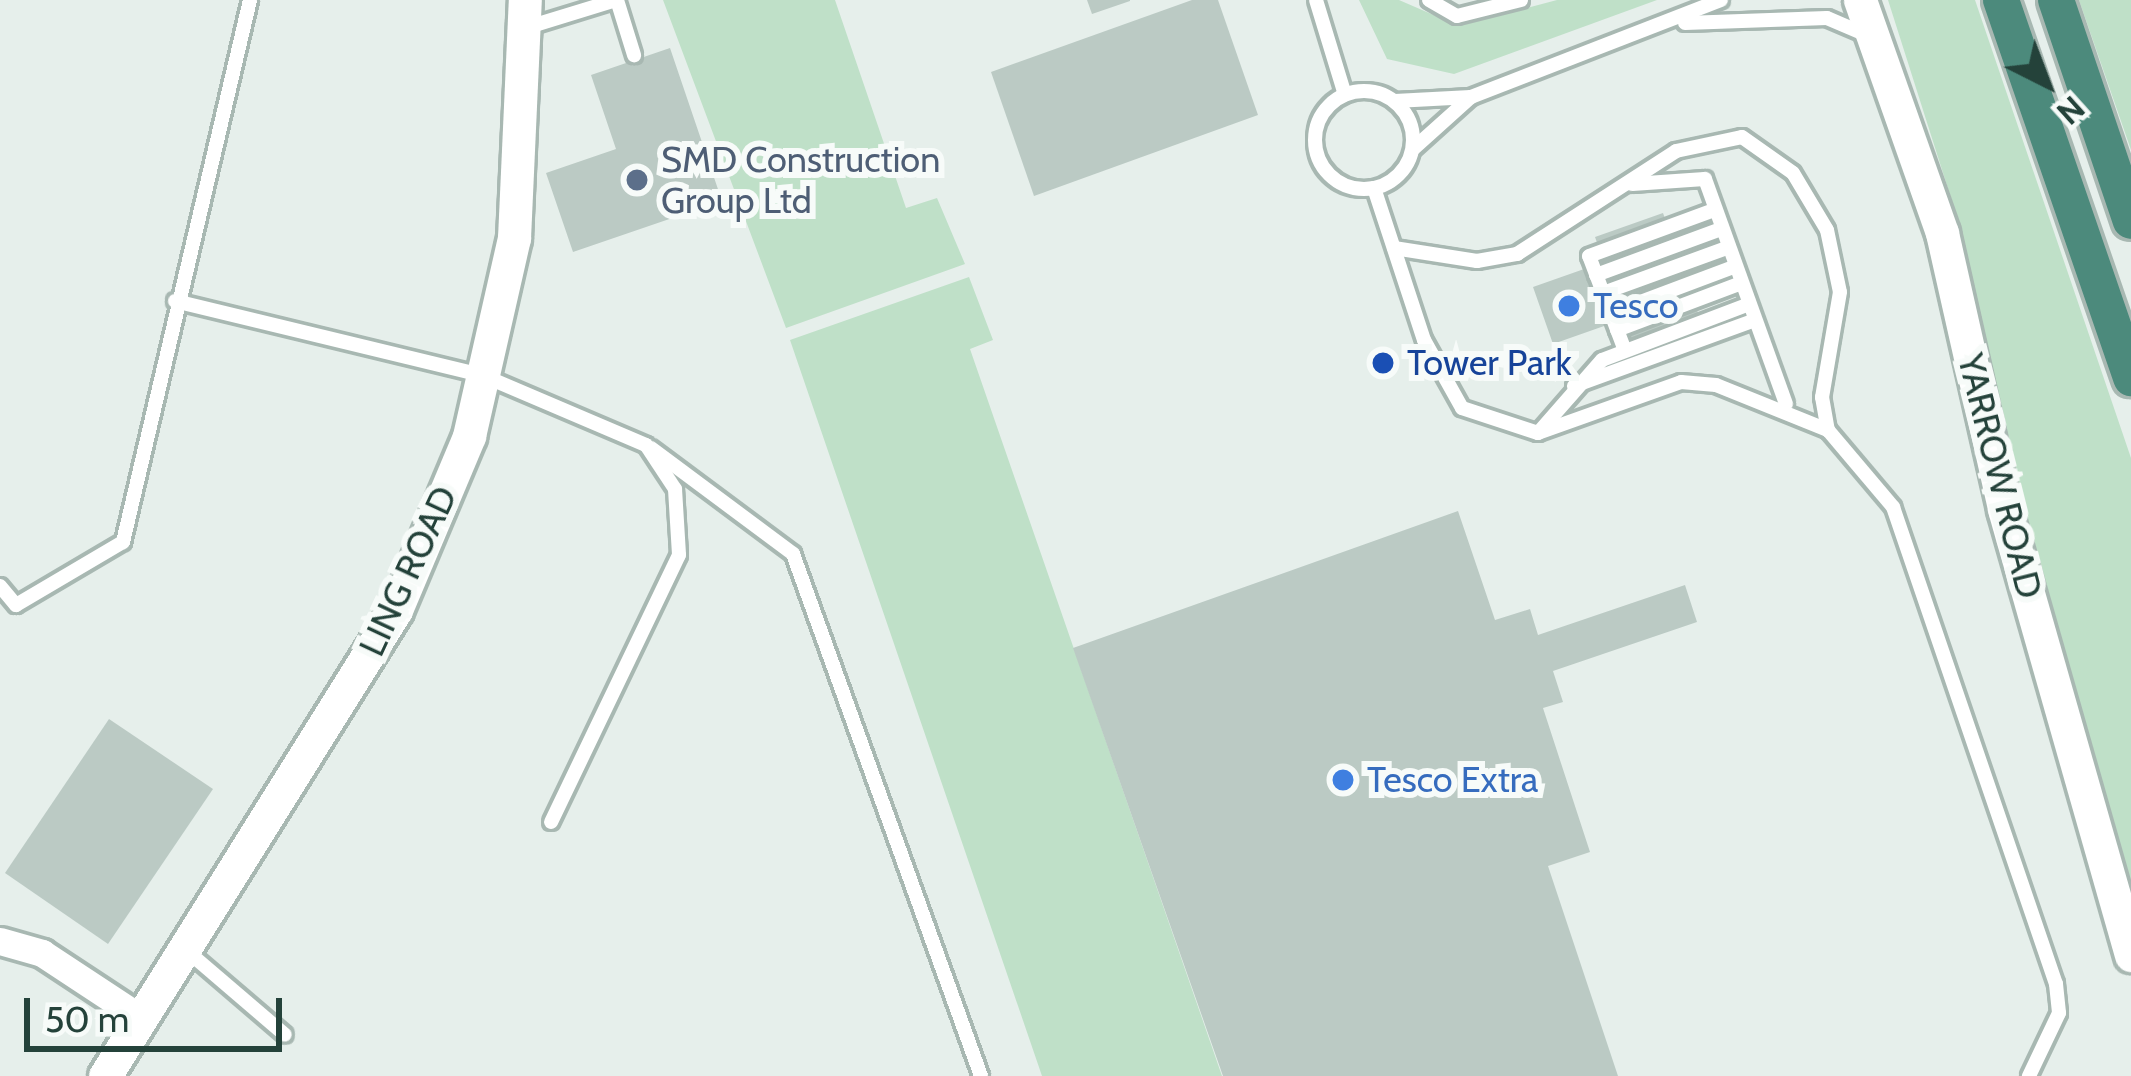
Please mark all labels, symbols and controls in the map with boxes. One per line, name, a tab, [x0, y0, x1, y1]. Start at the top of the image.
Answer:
north arrow	[1987, 24, 2107, 144]
text: N	[2049, 88, 2093, 133]
place label: SMD Construction Group Ltd	[661, 137, 940, 222]
marker: SMD Construction Group Ltd	[624, 167, 650, 193]
place label: Tesco	[1593, 284, 1679, 328]
marker: Tesco	[1556, 293, 1582, 319]
place label: Tower Park	[1407, 341, 1572, 385]
street label: YARROW ROAD	[1949, 349, 2051, 603]
marker: Tower Park	[1370, 350, 1396, 376]
street label: LING ROAD	[350, 479, 466, 663]
place label: Tesco Extra	[1367, 758, 1538, 802]
marker: Tesco Extra	[1330, 767, 1356, 793]
scale bar	[30, 974, 288, 1048]
text: 50 m	[45, 997, 129, 1041]

